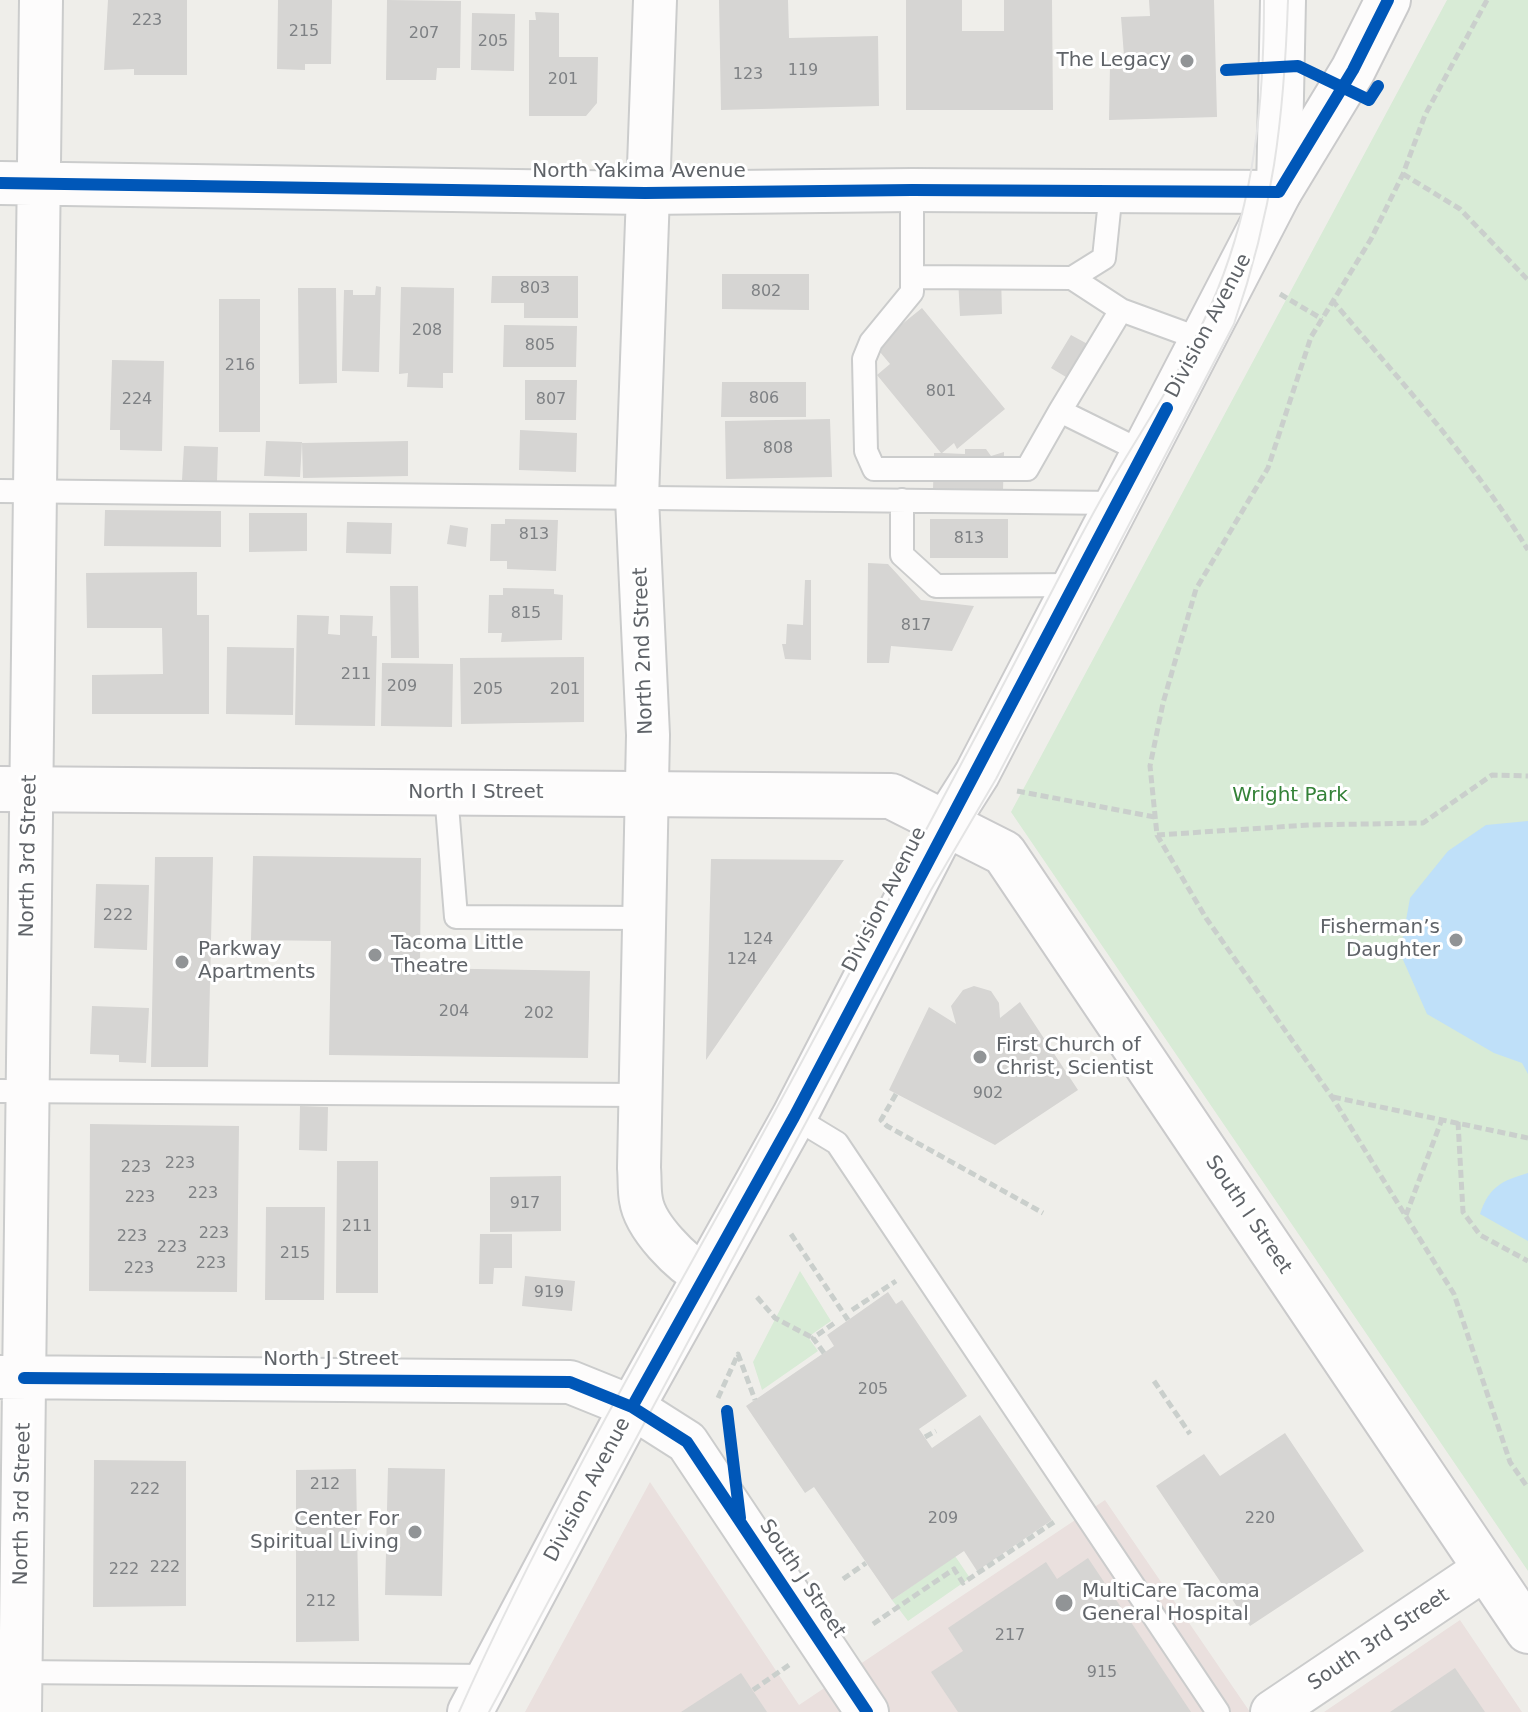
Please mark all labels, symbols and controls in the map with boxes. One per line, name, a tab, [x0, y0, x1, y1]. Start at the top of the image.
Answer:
house number: 223	[132, 11, 162, 31]
house number: 215	[289, 22, 319, 42]
house number: 207	[409, 24, 439, 44]
house number: 205	[478, 32, 508, 52]
place label: The Legacy	[1057, 49, 1171, 73]
marker: The Legacy	[1178, 52, 1196, 70]
house number: 119	[788, 61, 818, 81]
house number: 123	[733, 65, 763, 85]
house number: 201	[548, 70, 578, 90]
street label: North Yakima Avenue	[532, 160, 746, 184]
street label: Division Avenue	[1161, 250, 1257, 402]
house number: 803	[520, 279, 550, 299]
house number: 802	[751, 282, 781, 302]
house number: 208	[412, 321, 442, 341]
house number: 805	[525, 336, 555, 356]
house number: 216	[225, 356, 255, 376]
house number: 801	[926, 382, 956, 402]
house number: 806	[749, 389, 779, 409]
house number: 224	[122, 390, 152, 410]
house number: 807	[536, 390, 566, 410]
house number: 808	[763, 439, 793, 459]
house number: 813	[519, 525, 549, 545]
house number: 813	[954, 529, 984, 549]
street label: North 2nd Street	[629, 567, 659, 735]
house number: 815	[511, 604, 541, 624]
house number: 817	[901, 616, 931, 636]
house number: 211	[341, 665, 371, 685]
house number: 209	[387, 677, 417, 697]
house number: 205	[473, 680, 503, 700]
house number: 201	[550, 680, 580, 700]
street label: North 3rd Street	[16, 774, 42, 938]
street label: North I Street	[408, 781, 544, 805]
park label: Wright Park	[1232, 784, 1348, 808]
street label: Division Avenue	[838, 823, 932, 977]
house number: 222	[103, 906, 133, 926]
place label: Fisherman’s Daughter	[1320, 916, 1440, 963]
house number: 124	[743, 930, 773, 950]
marker: Fisherman’s Daughter	[1447, 931, 1465, 949]
place label: Tacoma Little Theatre	[391, 932, 524, 979]
place label: Parkway Apartments	[198, 938, 315, 985]
marker: Tacoma Little Theatre	[366, 946, 384, 964]
house number: 124	[727, 950, 757, 970]
marker: Parkway Apartments	[173, 953, 191, 971]
house number: 204	[439, 1002, 469, 1022]
house number: 202	[524, 1004, 554, 1024]
place label: First Church of Christ, Scientist	[996, 1034, 1153, 1081]
marker: First Church of Christ, Scientist	[971, 1048, 989, 1066]
house number: 902	[973, 1084, 1003, 1104]
street label: South I Street	[1200, 1151, 1296, 1279]
house number: 223	[165, 1154, 195, 1174]
house number: 223	[121, 1158, 151, 1178]
house number: 223	[188, 1184, 218, 1204]
house number: 223	[125, 1188, 155, 1208]
house number: 917	[510, 1194, 540, 1214]
house number: 211	[342, 1217, 372, 1237]
house number: 223	[199, 1224, 229, 1244]
house number: 223	[117, 1227, 147, 1247]
house number: 223	[157, 1238, 187, 1258]
house number: 215	[280, 1244, 310, 1264]
house number: 223	[196, 1254, 226, 1274]
house number: 223	[124, 1259, 154, 1279]
house number: 919	[534, 1283, 564, 1303]
street label: North J Street	[263, 1348, 399, 1372]
house number: 205	[858, 1380, 888, 1400]
street label: Division Avenue	[540, 1414, 636, 1566]
street label: North 3rd Street	[10, 1422, 36, 1586]
house number: 212	[310, 1475, 340, 1495]
house number: 222	[130, 1480, 160, 1500]
place label: Center For Spiritual Living	[250, 1508, 399, 1555]
house number: 209	[928, 1509, 958, 1529]
house number: 220	[1245, 1509, 1275, 1529]
street label: South J Street	[754, 1515, 850, 1643]
marker: Center For Spiritual Living	[406, 1523, 424, 1541]
house number: 222	[150, 1558, 180, 1578]
house number: 222	[109, 1560, 139, 1580]
place label: MultiCare Tacoma General Hospital	[1082, 1580, 1260, 1627]
street label: South 3rd Street	[1304, 1584, 1454, 1696]
house number: 212	[306, 1592, 336, 1612]
marker: MultiCare Tacoma General Hospital	[1053, 1592, 1075, 1614]
house number: 217	[995, 1626, 1025, 1646]
house number: 915	[1087, 1663, 1117, 1683]

